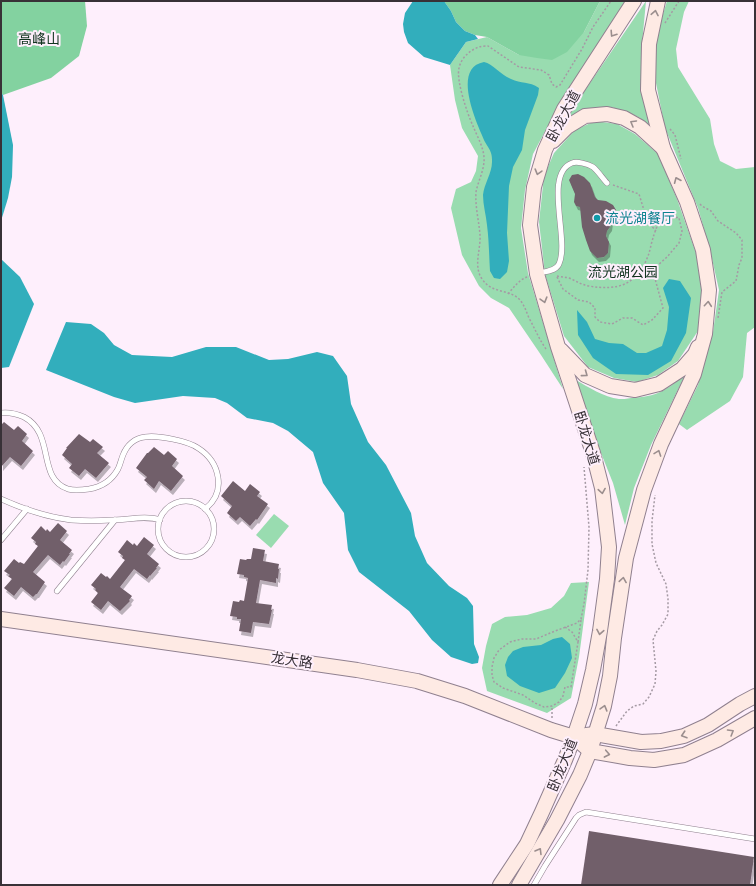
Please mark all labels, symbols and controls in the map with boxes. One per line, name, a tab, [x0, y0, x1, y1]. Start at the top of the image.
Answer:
one-way arrow	[651, 10, 659, 16]
park label: 高峰山	[18, 29, 60, 49]
one-way arrow	[610, 30, 618, 37]
street label: 卧龙大道	[541, 87, 585, 145]
one-way arrow	[630, 120, 637, 127]
one-way arrow	[535, 169, 543, 176]
one-way arrow	[674, 176, 682, 184]
place label: 流光湖餐厅	[605, 208, 675, 228]
marker: 流光湖餐厅	[592, 213, 602, 223]
park label: 流光湖公园	[588, 262, 658, 282]
one-way arrow	[539, 296, 548, 303]
one-way arrow	[703, 301, 712, 307]
one-way arrow	[581, 369, 588, 376]
street label: 卧龙大道	[569, 408, 605, 468]
one-way arrow	[653, 450, 662, 457]
one-way arrow	[597, 488, 606, 495]
one-way arrow	[618, 576, 627, 583]
one-way arrow	[596, 629, 605, 635]
street label: 龙大路	[270, 647, 314, 673]
one-way arrow	[599, 705, 607, 711]
one-way arrow	[727, 729, 734, 736]
one-way arrow	[681, 730, 688, 739]
street label: 卧龙大道	[542, 735, 582, 795]
one-way arrow	[604, 749, 611, 758]
one-way arrow	[534, 848, 541, 855]

